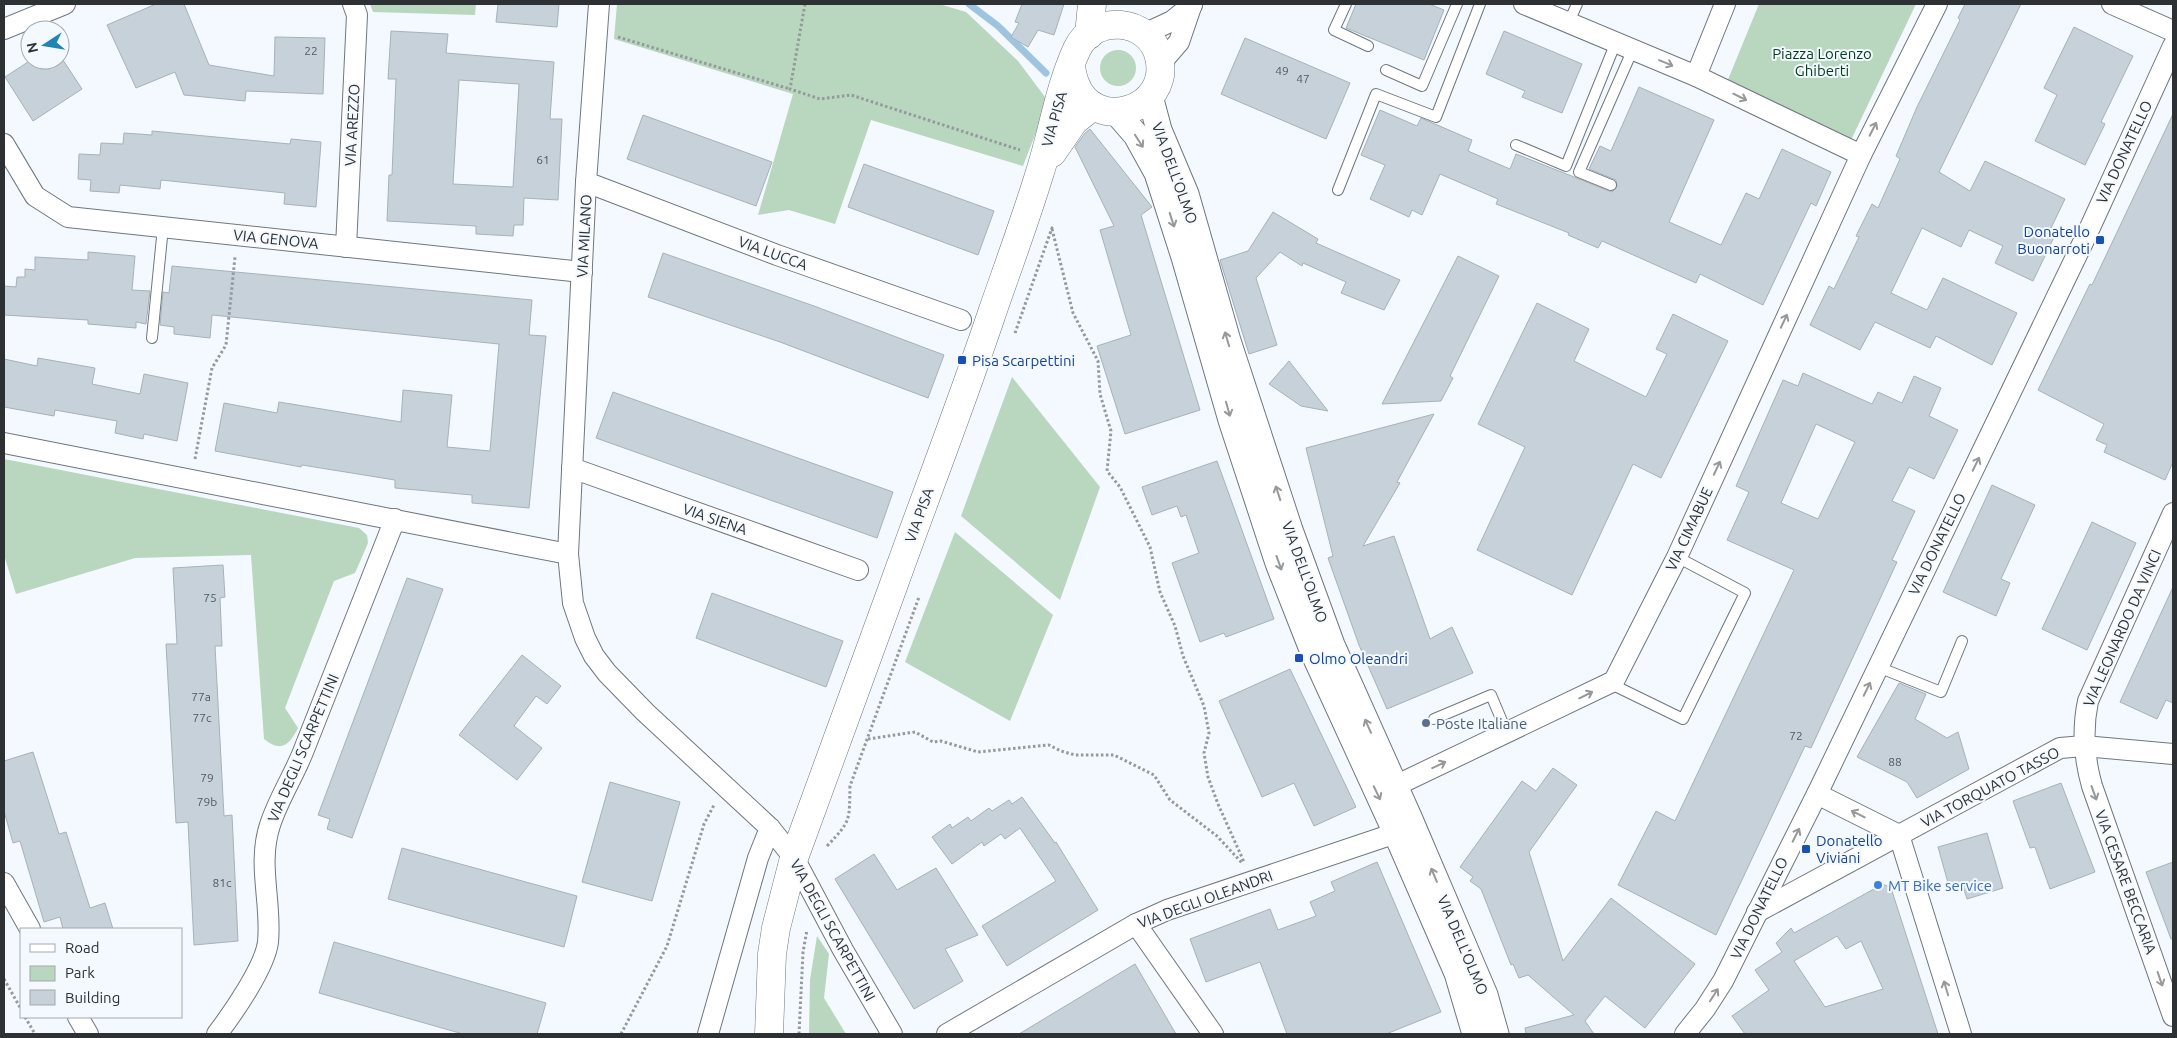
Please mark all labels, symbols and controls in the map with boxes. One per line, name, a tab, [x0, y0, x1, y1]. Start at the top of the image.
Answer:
north arrow	[20, 20, 70, 70]
text: N	[23, 41, 41, 54]
house number: 22	[304, 44, 318, 57]
park label: Piazza Lorenzo Ghiberti	[1772, 45, 1872, 79]
one-way arrow	[1658, 59, 1673, 68]
house number: 49	[1275, 64, 1289, 77]
house number: 47	[1296, 72, 1310, 85]
street label: VIA AREZZO	[341, 83, 363, 167]
street label: VIA PISA	[1038, 89, 1070, 149]
one-way arrow	[1732, 93, 1747, 102]
street label: VIA DONATELLO	[2093, 98, 2155, 206]
street label: VIA DELL'OLMO	[1149, 120, 1201, 226]
one-way arrow	[1869, 122, 1879, 137]
one-way arrow	[1135, 133, 1145, 147]
house number: 61	[536, 153, 550, 166]
street label: VIA MILANO	[573, 194, 595, 278]
one-way arrow	[1168, 211, 1177, 227]
place label: Donatello Buonarroti	[2017, 223, 2090, 257]
street label: VIA GENOVA	[233, 226, 320, 252]
street label: VIA LUCCA	[736, 233, 810, 273]
marker: Donatello Buonarroti	[2094, 234, 2106, 246]
one-way arrow	[1780, 314, 1790, 329]
one-way arrow	[1222, 331, 1232, 347]
place label: Pisa Scarpettini	[972, 352, 1075, 369]
marker: Pisa Scarpettini	[956, 354, 968, 366]
one-way arrow	[1223, 401, 1233, 417]
one-way arrow	[1971, 457, 1981, 472]
one-way arrow	[1712, 461, 1722, 476]
street label: VIA CIMABUE	[1662, 484, 1716, 574]
street label: VIA PISA	[901, 485, 937, 545]
one-way arrow	[1273, 486, 1282, 502]
street label: VIA DONATELLO	[1905, 490, 1969, 598]
street label: VIA SIENA	[680, 500, 750, 538]
street label: VIA DELL'OLMO	[1279, 519, 1331, 625]
street label: VIA LEONARDO DA VINCI	[2080, 547, 2164, 709]
one-way arrow	[1275, 555, 1284, 571]
house number: 75	[203, 591, 217, 604]
place label: Olmo Oleandri	[1309, 650, 1408, 667]
marker: Olmo Oleandri	[1293, 652, 1305, 664]
street label: VIA DEGLI SCARPETTINI	[264, 671, 342, 825]
one-way arrow	[1863, 682, 1872, 697]
house number: 77a	[191, 690, 211, 703]
one-way arrow	[1578, 690, 1593, 699]
house number: 77c	[192, 711, 212, 724]
place label: Poste Italiane	[1436, 715, 1527, 732]
marker: Poste Italiane	[1420, 717, 1432, 729]
one-way arrow	[1363, 719, 1373, 734]
house number: 72	[1789, 729, 1803, 742]
street label: VIA TORQUATO TASSO	[1918, 743, 2062, 831]
house number: 88	[1888, 755, 1902, 768]
one-way arrow	[1431, 759, 1446, 769]
house number: 79	[200, 771, 214, 784]
one-way arrow	[1373, 785, 1382, 800]
one-way arrow	[2090, 785, 2099, 800]
house number: 79b	[197, 795, 217, 808]
street label: VIA CESARE BECCARIA	[2092, 808, 2160, 957]
one-way arrow	[1851, 809, 1866, 818]
one-way arrow	[1792, 828, 1801, 843]
place label: Donatello Viviani	[1816, 832, 1882, 866]
marker: Donatello Viviani	[1800, 843, 1812, 855]
street label: VIA DONATELLO	[1727, 854, 1791, 962]
street label: VIA DEGLI SCARPETTINI	[787, 856, 879, 1004]
street label: VIA DEGLI OLEANDRI	[1135, 867, 1275, 931]
one-way arrow	[1428, 868, 1438, 883]
house number: 81c	[212, 876, 232, 889]
place label: MT Bike service	[1888, 877, 1992, 894]
marker: MT Bike service	[1872, 879, 1884, 891]
street label: VIA DELL'OLMO	[1434, 893, 1492, 997]
legend	[20, 928, 182, 1018]
text: Road	[65, 939, 100, 956]
text: Park	[65, 964, 95, 981]
one-way arrow	[2156, 971, 2165, 987]
one-way arrow	[1941, 980, 1951, 996]
text: Building	[65, 989, 120, 1006]
one-way arrow	[1709, 989, 1719, 1003]

